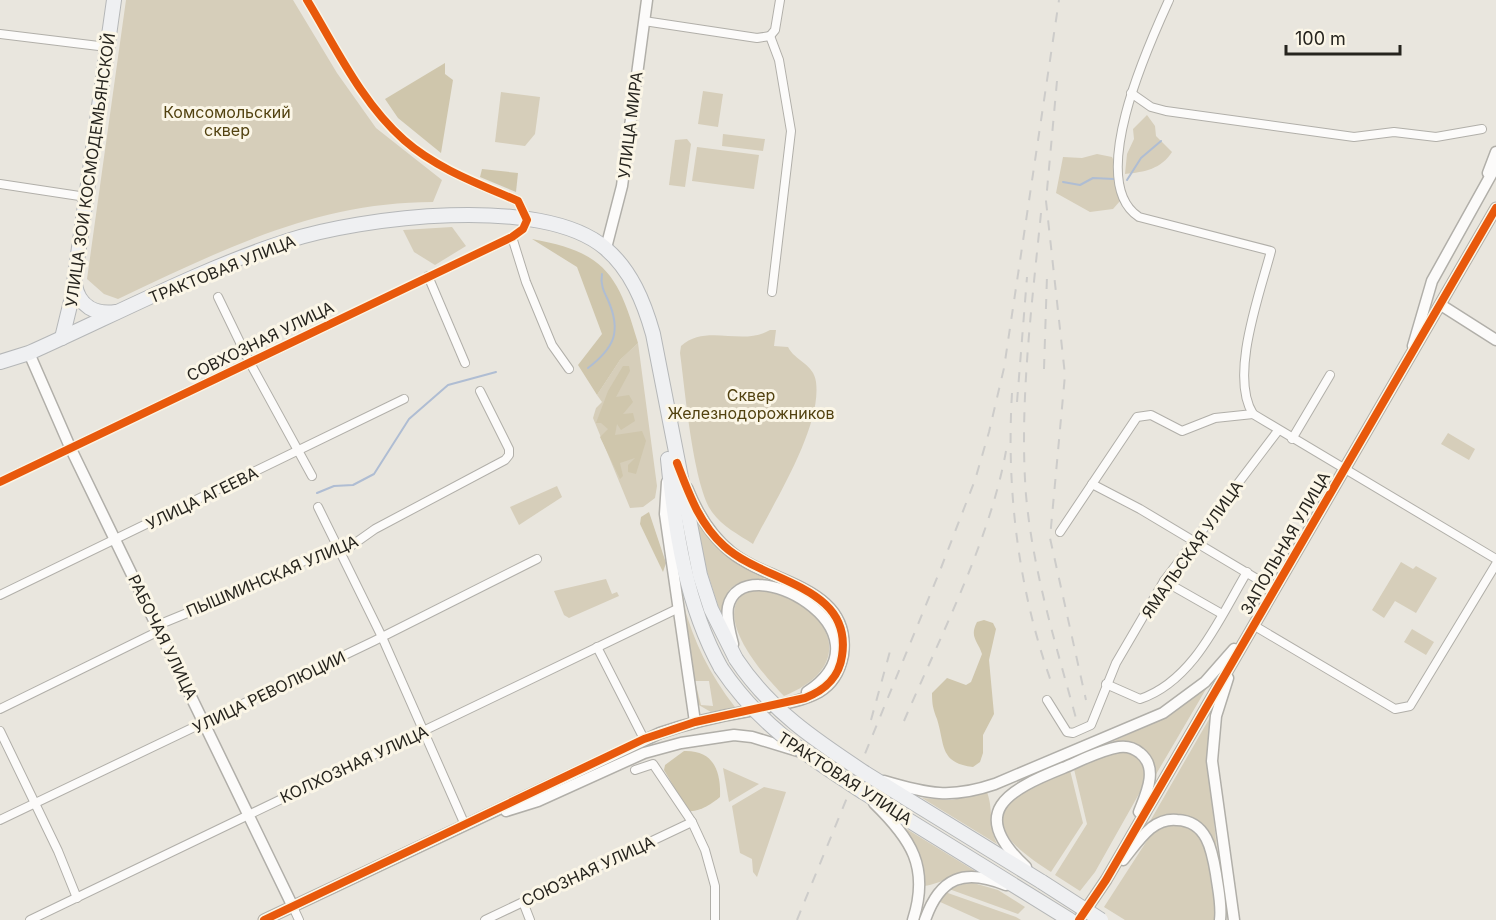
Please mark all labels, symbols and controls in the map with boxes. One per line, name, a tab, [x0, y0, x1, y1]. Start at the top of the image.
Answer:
scale bar	[1286, 18, 1400, 56]
text: 100 m	[1295, 28, 1346, 49]
street label: УЛИЦА ЗОИ КОСМОДЕМЬЯНСКОЙ	[61, 32, 119, 308]
street label: УЛИЦА МИРА	[614, 70, 646, 180]
park label: Комсомольский сквер	[163, 102, 291, 140]
street label: ТРАКТОВАЯ УЛИЦА	[146, 230, 298, 308]
street label: СОВХОЗНАЯ УЛИЦА	[183, 297, 337, 385]
park label: Сквер Железнодорожников	[667, 385, 835, 423]
street label: УЛИЦА АГЕЕВА	[143, 462, 261, 534]
street label: ЗАПОЛЬНАЯ УЛИЦА	[1236, 468, 1334, 618]
street label: ЯМАЛЬСКАЯ УЛИЦА	[1137, 476, 1247, 622]
street label: ПЫШМИНСКАЯ УЛИЦА	[183, 531, 361, 621]
street label: РАБОЧАЯ УЛИЦА	[124, 571, 202, 703]
street label: УЛИЦА РЕВОЛЮЦИИ	[189, 646, 349, 738]
street label: КОЛХОЗНАЯ УЛИЦА	[277, 721, 431, 807]
street label: ТРАКТОВАЯ УЛИЦА	[774, 727, 916, 829]
street label: СОЮЗНАЯ УЛИЦА	[518, 831, 658, 911]

